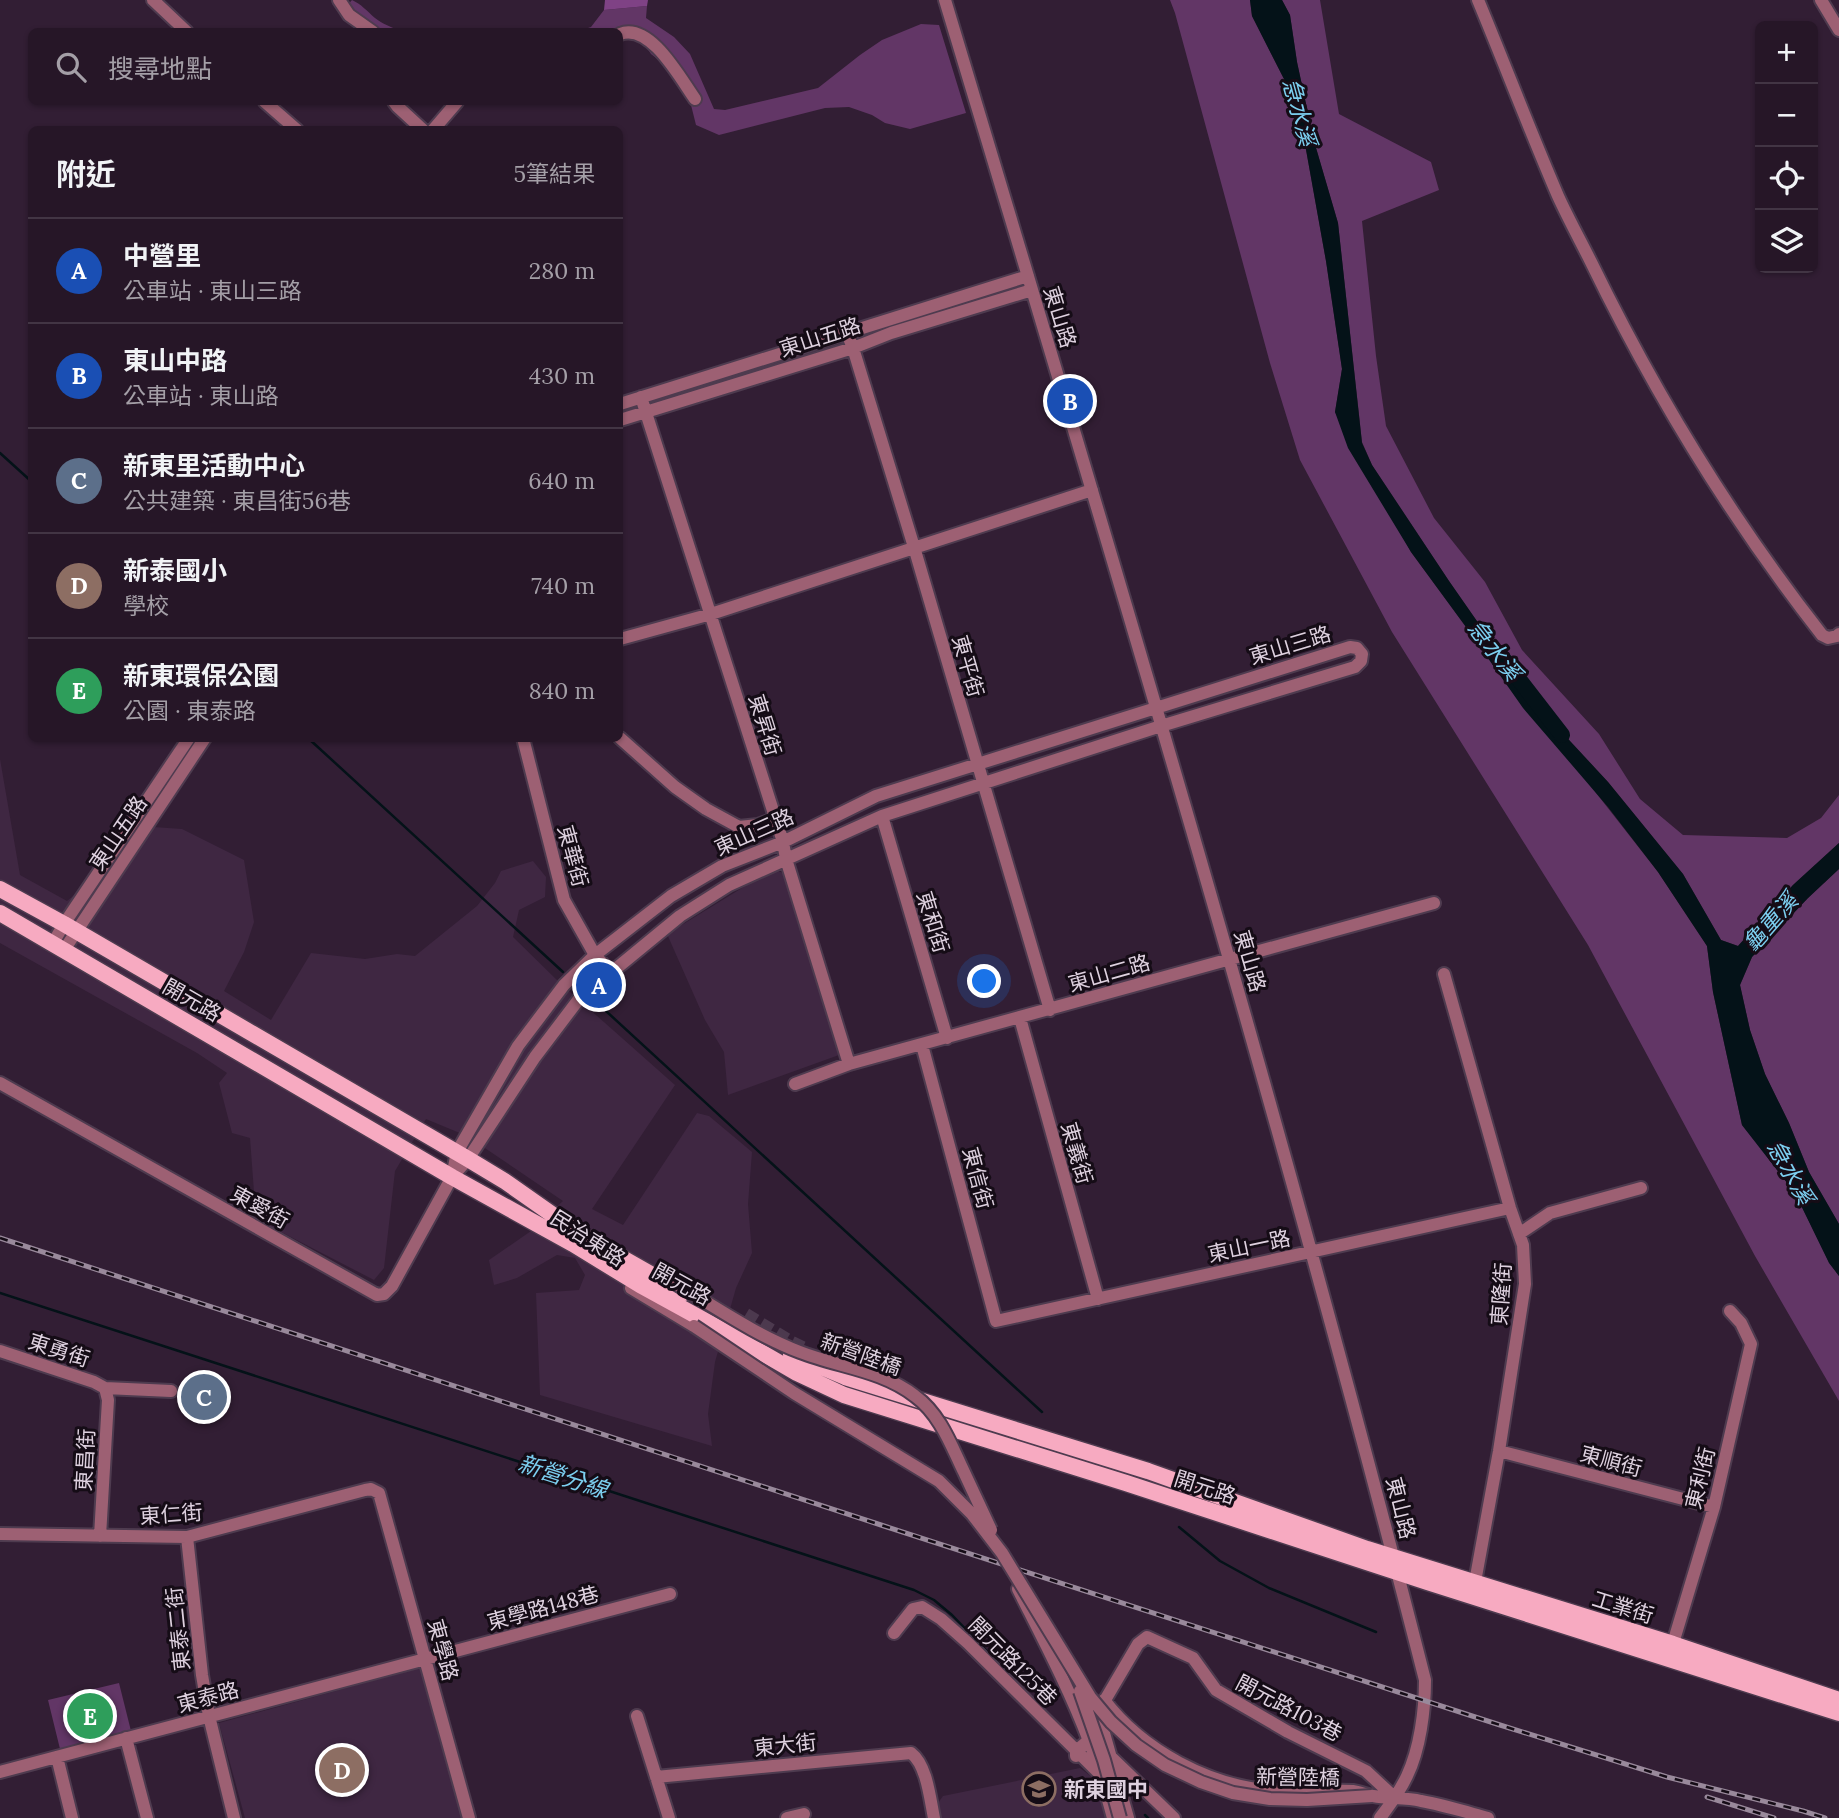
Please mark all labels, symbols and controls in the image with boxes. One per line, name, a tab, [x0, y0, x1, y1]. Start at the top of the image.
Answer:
map controls	[1755, 21, 1818, 273]
button: +	[1755, 21, 1818, 84]
search box	[28, 28, 623, 105]
icon: search	[52, 48, 90, 86]
text: 搜尋地點	[108, 52, 212, 85]
water label: 急水溪	[1277, 75, 1324, 152]
button: −	[1755, 84, 1818, 147]
button: locate	[1755, 147, 1818, 210]
text: 附近	[56, 155, 116, 193]
text: 5筆結果	[513, 159, 595, 188]
button: layers	[1755, 210, 1818, 273]
text: 中營里	[123, 239, 201, 272]
text: A	[71, 256, 87, 285]
text: 280 m	[529, 256, 595, 285]
text: 公車站 · 東山三路	[123, 276, 302, 305]
street label: 東山路	[1038, 283, 1082, 351]
street label: 東山五路	[776, 311, 864, 363]
text: 東山中路	[123, 344, 227, 377]
text: B	[71, 361, 87, 390]
text: 430 m	[529, 361, 595, 390]
pin: B	[1047, 375, 1093, 427]
text: 公車站 · 東山路	[123, 381, 279, 410]
text: 新東里活動中心	[123, 449, 305, 482]
text: C	[71, 466, 87, 495]
text: 640 m	[528, 466, 595, 495]
text: 公共建築 · 東昌街56巷	[123, 486, 351, 515]
text: 新泰國小	[123, 554, 227, 587]
text: D	[70, 571, 88, 600]
text: 740 m	[531, 571, 595, 600]
text: 學校	[123, 591, 169, 620]
water label: 急水溪	[1462, 614, 1530, 688]
street label: 東山三路	[1246, 620, 1334, 670]
street label: 東平街	[946, 632, 990, 700]
text: 新東環保公園	[123, 659, 279, 692]
text: E	[72, 676, 86, 705]
text: 840 m	[529, 676, 595, 705]
street label: 東昇街	[743, 691, 787, 759]
text: 公園 · 東泰路	[123, 696, 256, 725]
street label: 東山五路	[83, 791, 153, 875]
street label: 東山三路	[710, 803, 798, 861]
street label: 東華街	[552, 822, 594, 890]
water label: 龜重溪	[1736, 884, 1806, 958]
street label: 東和街	[911, 888, 955, 956]
street label: 東山路	[1228, 927, 1272, 995]
street label: 東山二路	[1065, 948, 1153, 998]
pin: A	[576, 959, 622, 1011]
your location	[967, 964, 1001, 998]
street label: 開元路	[158, 973, 226, 1027]
street label: 東義街	[1055, 1119, 1099, 1187]
water label: 急水溪	[1762, 1135, 1822, 1212]
street label: 東信街	[957, 1144, 999, 1212]
street label: 東愛街	[226, 1180, 294, 1234]
street label: 民治東路	[545, 1204, 631, 1272]
street label: 東山一路	[1205, 1224, 1293, 1268]
street label: 開元路	[648, 1257, 716, 1311]
street label: 東隆街	[1485, 1262, 1517, 1326]
street label: 東勇街	[25, 1327, 93, 1373]
street label: 新營陸橋	[817, 1327, 905, 1381]
pin: C	[181, 1371, 227, 1423]
street label: 東昌街	[70, 1428, 100, 1492]
street label: 東順街	[1577, 1440, 1645, 1482]
street label: 東利街	[1679, 1444, 1721, 1512]
water label: 新營分線	[515, 1448, 614, 1505]
street label: 開元路	[1171, 1464, 1239, 1510]
street label: 東山路	[1380, 1474, 1422, 1542]
street label: 東仁街	[139, 1498, 203, 1530]
street label: 東學路148巷	[484, 1580, 602, 1636]
street label: 工業街	[1589, 1585, 1657, 1629]
street label: 東泰二街	[160, 1586, 196, 1672]
street label: 開元路125巷	[963, 1611, 1063, 1711]
street label: 東學路	[422, 1616, 464, 1684]
street label: 開元路103巷	[1231, 1669, 1347, 1747]
street label: 東泰路	[174, 1676, 242, 1718]
pin: E	[67, 1690, 113, 1742]
street label: 東大街	[752, 1728, 818, 1762]
pin: D	[319, 1744, 365, 1796]
street label: 新營陸橋	[1256, 1763, 1340, 1791]
school or university icon: 新東國中	[1020, 1770, 1058, 1808]
place label: 新東國中	[1064, 1776, 1148, 1803]

